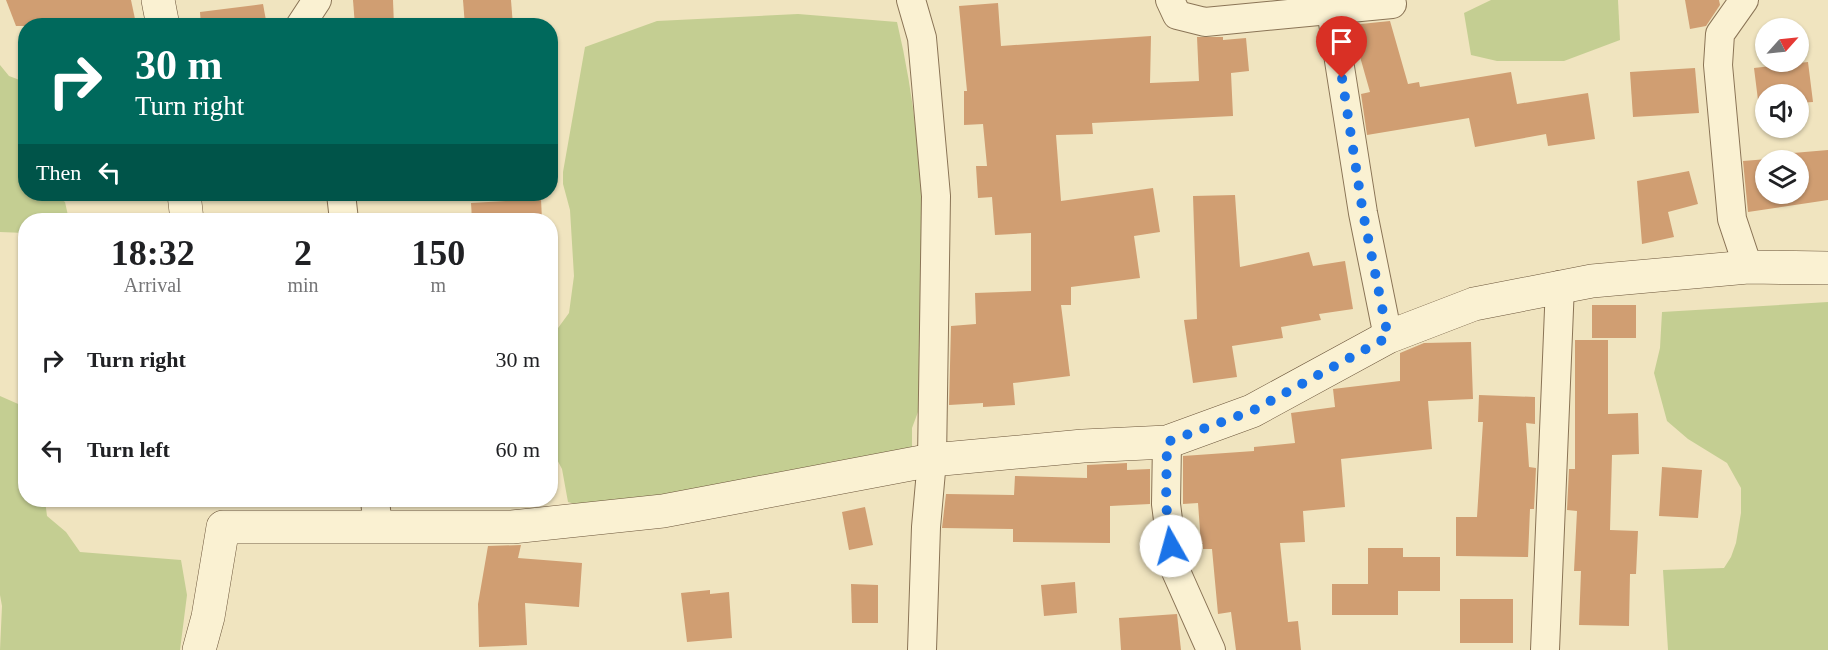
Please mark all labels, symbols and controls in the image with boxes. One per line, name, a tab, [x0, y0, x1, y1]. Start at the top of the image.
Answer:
pin	[1316, 16, 1367, 78]
north arrow	[1755, 18, 1809, 72]
map controls	[1755, 18, 1809, 204]
icon: arrive	[1325, 25, 1358, 58]
icon: right	[36, 42, 114, 120]
text: 30 m	[135, 42, 223, 88]
button: sound	[1755, 84, 1809, 138]
text: Turn right	[135, 91, 244, 121]
button: layers	[1755, 150, 1809, 204]
icon: left	[93, 156, 126, 189]
text: Then	[36, 160, 81, 185]
text: 18:32	[111, 233, 195, 273]
text: 2	[294, 233, 312, 273]
text: 150	[411, 233, 465, 273]
text: Arrival	[124, 274, 182, 296]
text: min	[287, 274, 319, 296]
text: m	[431, 274, 446, 296]
icon: right	[36, 344, 69, 377]
text: Turn right	[87, 347, 186, 372]
text: 30 m	[495, 347, 540, 372]
icon: left	[36, 434, 69, 467]
text: Turn left	[87, 437, 170, 462]
text: 60 m	[495, 437, 540, 462]
position arrow	[1139, 514, 1203, 578]

